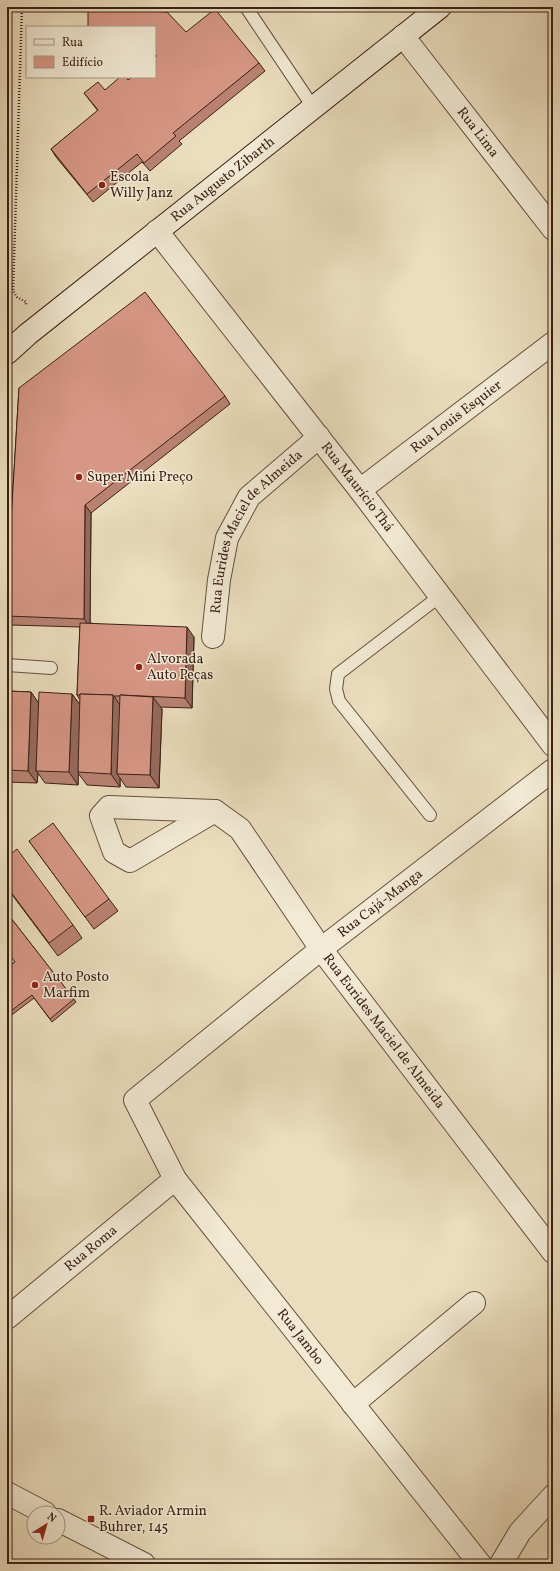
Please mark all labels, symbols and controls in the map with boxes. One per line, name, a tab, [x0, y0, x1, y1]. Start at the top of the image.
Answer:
legend	[26, 26, 156, 78]
text: Rua	[62, 35, 83, 51]
text: Edifício	[62, 55, 103, 71]
street label: Rua Lima	[452, 103, 503, 161]
street label: Rua Augusto Zibarth	[167, 132, 279, 227]
place label: Escola Willy Janz	[110, 168, 173, 203]
marker: Escola Willy Janz	[97, 180, 107, 190]
street label: Rua Louis Esquier	[407, 376, 506, 458]
street label: Rua Maurício Thá	[316, 438, 398, 536]
street label: Rua Eurides Maciel de Almeida	[206, 446, 307, 615]
place label: Super Mini Preço	[87, 468, 193, 487]
marker: Super Mini Preço	[74, 472, 84, 482]
place label: Alvorada Auto Peças	[147, 650, 213, 685]
marker: Alvorada Auto Peças	[134, 662, 144, 672]
street label: Rua Cajá-Manga	[334, 865, 427, 942]
street label: Rua Eurides Maciel de Almeida	[318, 950, 449, 1113]
place label: Auto Posto Marfim	[43, 968, 109, 1003]
marker: Auto Posto Marfim	[30, 980, 40, 990]
street label: Rua Roma	[60, 1221, 121, 1276]
street label: Rua Jambo	[272, 1305, 328, 1369]
place label: R. Aviador Armin Buhrer, 145	[99, 1502, 207, 1537]
north arrow	[26, 1505, 66, 1545]
text: N	[43, 1510, 59, 1527]
marker: R. Aviador Armin Buhrer, 145	[86, 1514, 96, 1524]

